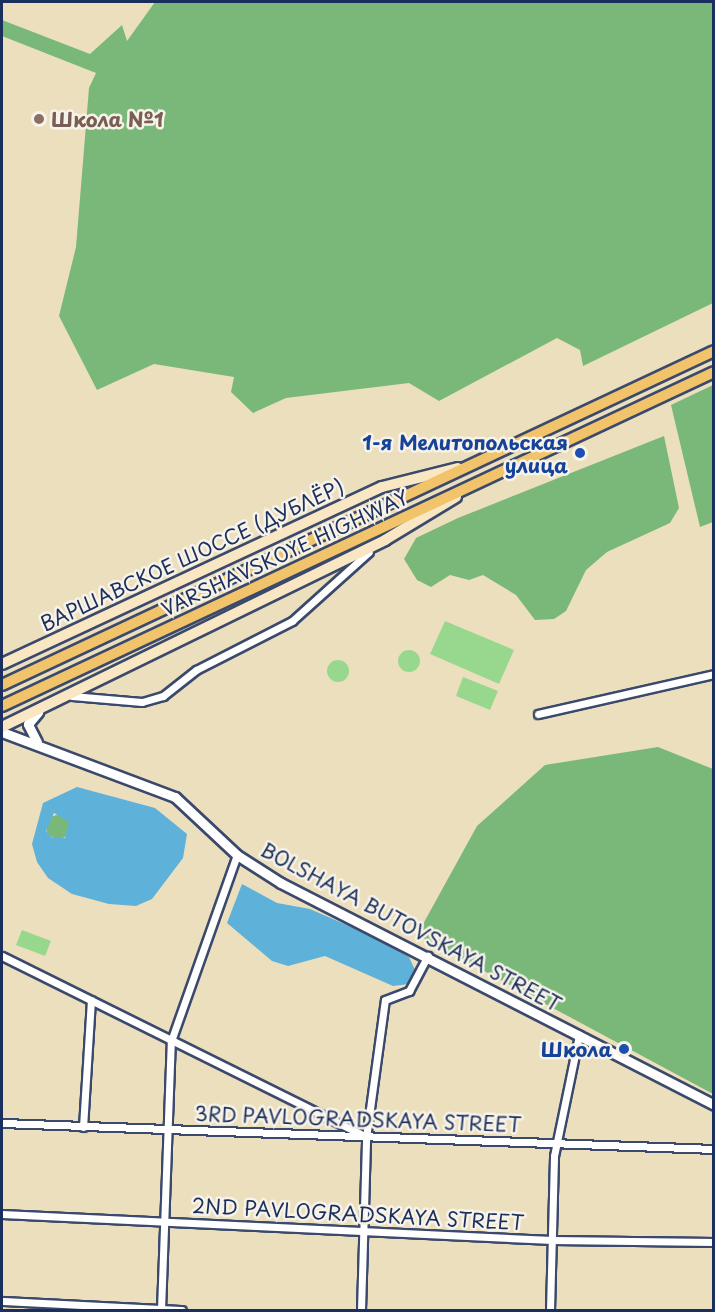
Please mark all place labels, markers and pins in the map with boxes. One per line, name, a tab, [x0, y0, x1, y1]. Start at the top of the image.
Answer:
place label: Школа №1	[51, 107, 164, 131]
marker: Школа №1	[32, 112, 46, 126]
place label: 1-я Мелитопольская улица	[362, 430, 568, 477]
marker: 1-я Мелитопольская улица	[573, 446, 587, 460]
place label: Школа	[541, 1037, 612, 1061]
marker: Школа	[617, 1042, 631, 1056]

